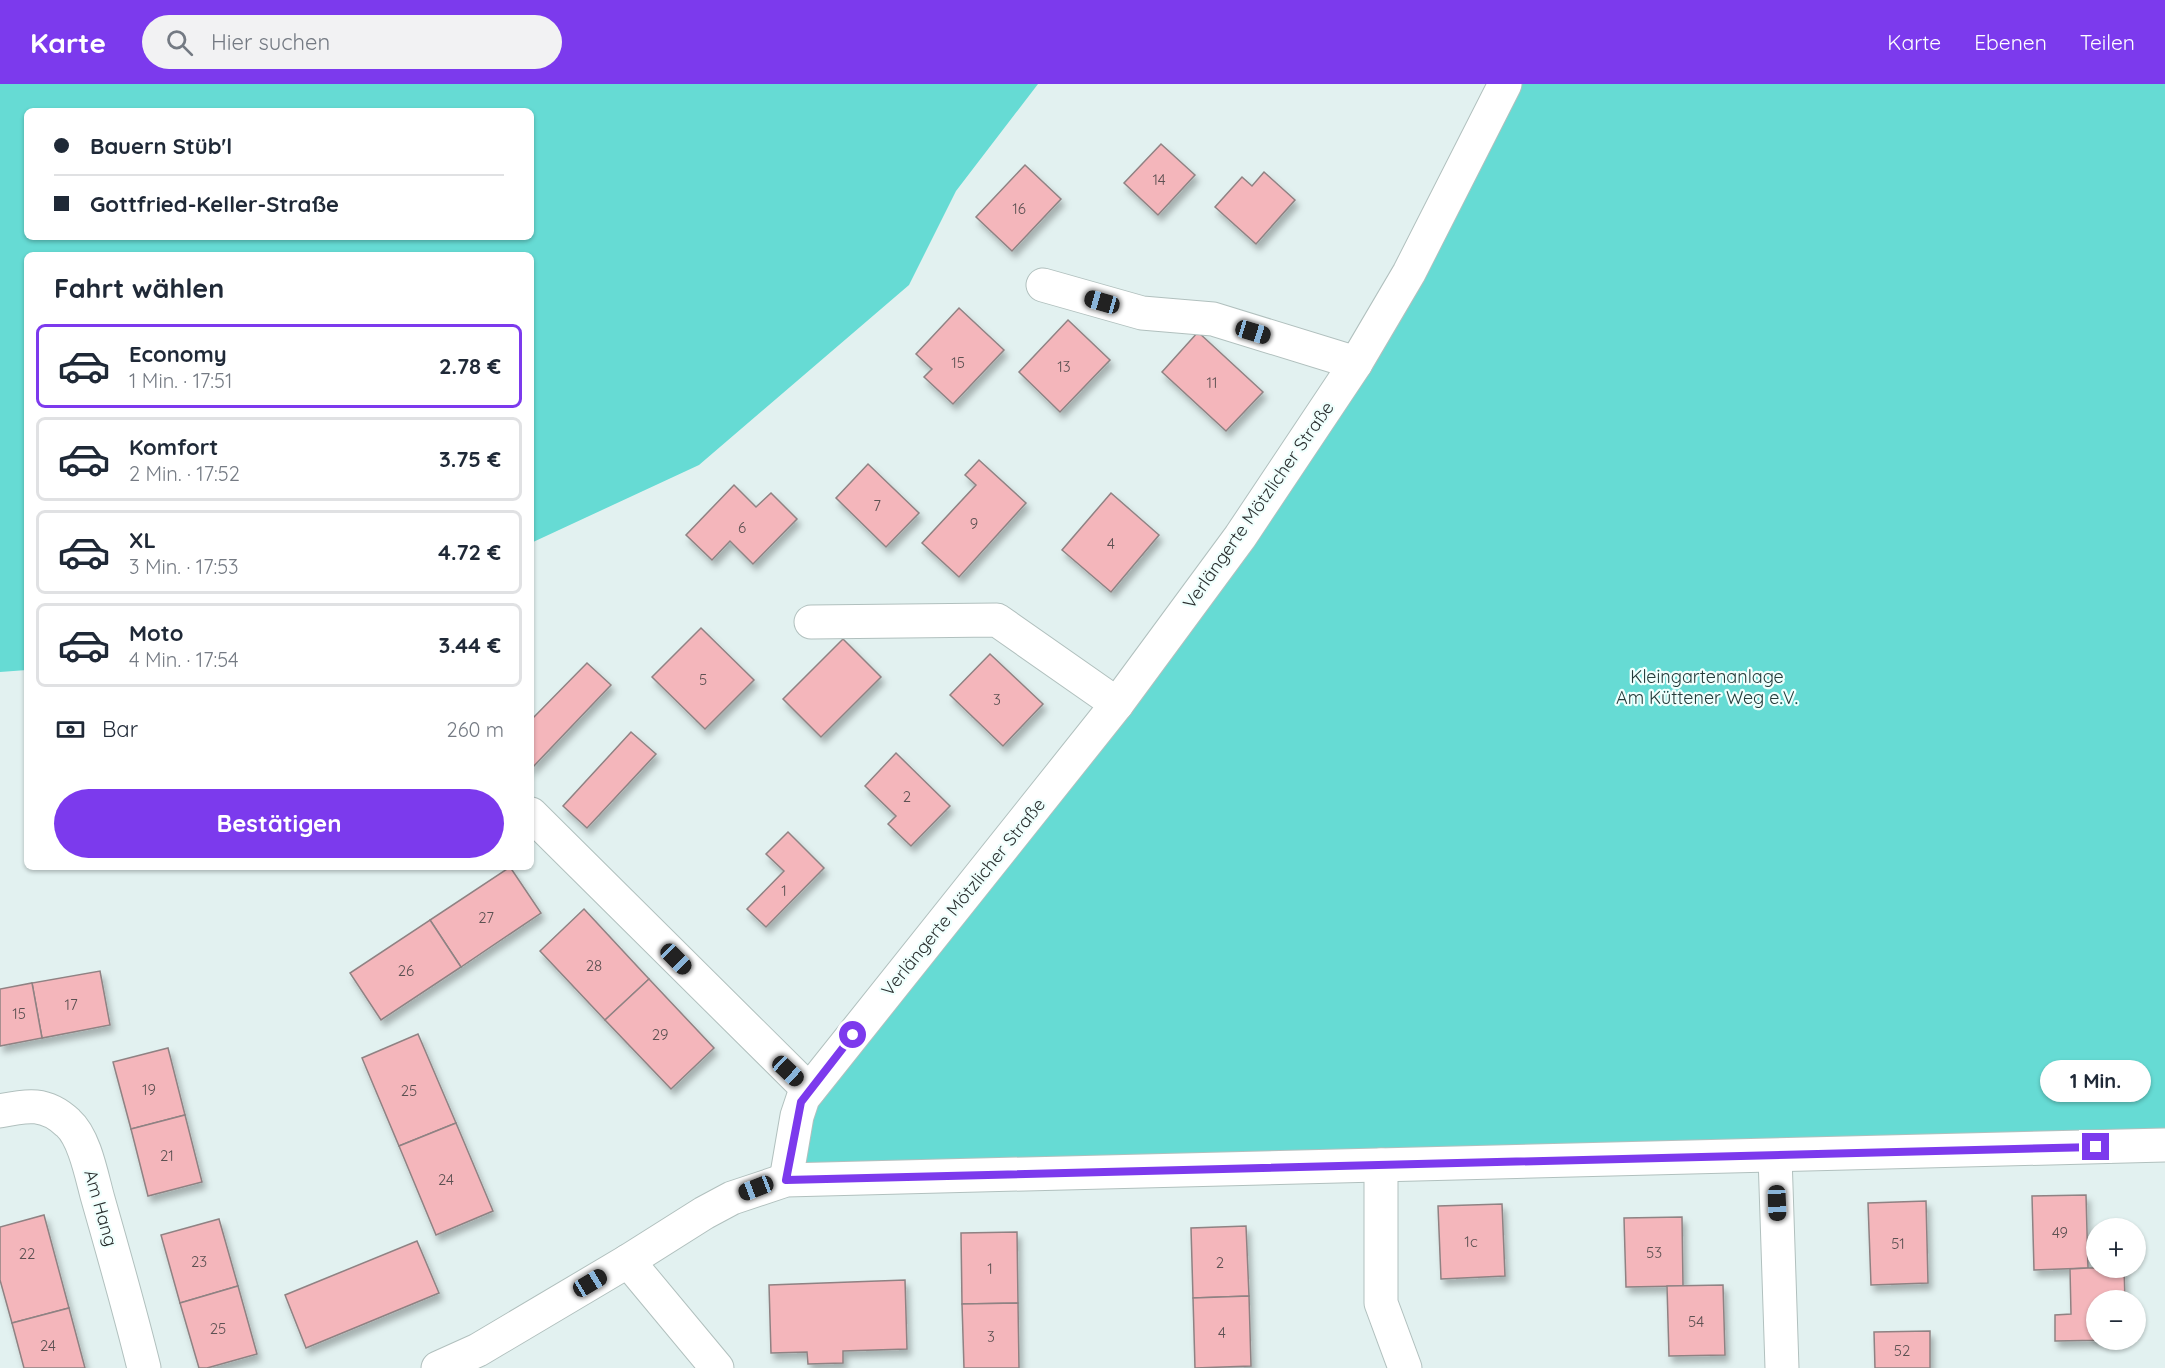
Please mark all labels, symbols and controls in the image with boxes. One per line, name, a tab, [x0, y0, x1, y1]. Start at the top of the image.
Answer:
search box	[142, 15, 562, 69]
text: Karte	[30, 25, 106, 60]
icon: search	[163, 26, 196, 59]
text: Hier suchen	[211, 28, 330, 56]
text: Karte	[1887, 29, 1941, 55]
text: Ebenen	[1974, 29, 2047, 55]
text: Teilen	[2080, 29, 2135, 55]
text: Bauern Stüb'l	[90, 132, 232, 160]
house number: 14	[1152, 170, 1166, 189]
text: Gottfried-Keller-Straße	[90, 190, 339, 218]
house number: 16	[1012, 199, 1026, 218]
text: Fahrt wählen	[54, 271, 224, 305]
car	[1082, 288, 1122, 316]
car	[1233, 318, 1273, 346]
icon: car	[57, 339, 111, 393]
text: Economy	[129, 340, 227, 368]
text: 2.78 €	[439, 352, 501, 380]
house number: 15	[951, 353, 965, 372]
house number: 13	[1057, 357, 1071, 376]
text: 1 Min. · 17:51	[129, 368, 232, 393]
house number: 11	[1206, 373, 1218, 392]
street label: Verlängerte Mötzlicher Straße	[1177, 397, 1339, 613]
icon: car	[57, 432, 111, 486]
text: Komfort	[129, 433, 218, 461]
text: 3.75 €	[439, 445, 501, 473]
text: 2 Min. · 17:52	[129, 461, 240, 486]
house number: 7	[873, 496, 881, 515]
house number: 9	[970, 514, 978, 533]
house number: 6	[738, 518, 746, 537]
icon: car	[57, 525, 111, 579]
text: XL	[129, 526, 156, 554]
house number: 4	[1107, 534, 1115, 553]
text: 4.72 €	[438, 538, 501, 566]
text: 3 Min. · 17:53	[129, 554, 239, 579]
icon: car	[57, 618, 111, 672]
text: Moto	[129, 619, 183, 647]
text: 3.44 €	[439, 631, 501, 659]
text: 4 Min. · 17:54	[129, 647, 239, 672]
park label: Kleingartenanlage Am Küttener Weg e.V.	[1616, 665, 1798, 709]
house number: 5	[699, 670, 707, 689]
house number: 3	[993, 690, 1001, 709]
icon: cash	[54, 713, 87, 746]
text: Bar	[102, 715, 138, 743]
text: 260 m	[447, 717, 504, 742]
house number: 2	[903, 787, 911, 806]
button: Bestätigen	[54, 789, 504, 858]
street label: Verlängerte Mötzlicher Straße	[876, 793, 1050, 1001]
house number: 1	[781, 881, 787, 900]
house number: 27	[478, 908, 494, 927]
car	[657, 940, 695, 978]
house number: 28	[586, 956, 602, 975]
house number: 26	[398, 961, 414, 980]
house number: 17	[64, 995, 78, 1014]
house number: 15	[12, 1004, 26, 1023]
route start	[839, 1021, 866, 1048]
house number: 29	[652, 1025, 668, 1044]
car	[769, 1052, 807, 1090]
callout: 1 Min.	[2040, 1060, 2152, 1102]
text: 1 Min.	[2070, 1068, 2121, 1093]
house number: 19	[142, 1080, 156, 1099]
house number: 25	[401, 1081, 417, 1100]
route end	[2082, 1133, 2109, 1160]
house number: 21	[160, 1146, 174, 1165]
street label: Am Hang	[79, 1167, 123, 1249]
house number: 24	[438, 1170, 454, 1189]
car	[736, 1173, 776, 1203]
car	[1767, 1185, 1787, 1221]
map controls	[2086, 1218, 2146, 1350]
button: +	[2086, 1218, 2146, 1278]
house number: 49	[2052, 1223, 2068, 1242]
house number: 1c	[1464, 1232, 1478, 1251]
house number: 51	[1891, 1234, 1905, 1253]
house number: 53	[1646, 1243, 1662, 1262]
house number: 22	[19, 1244, 35, 1263]
house number: 23	[191, 1252, 207, 1271]
house number: 2	[1216, 1253, 1224, 1272]
house number: 1	[987, 1259, 993, 1278]
car	[570, 1266, 610, 1300]
button: −	[2086, 1290, 2146, 1350]
house number: 54	[1688, 1312, 1704, 1331]
house number: 25	[210, 1319, 226, 1338]
house number: 4	[1218, 1323, 1226, 1342]
house number: 3	[987, 1327, 995, 1346]
house number: 24	[40, 1336, 56, 1355]
house number: 52	[1894, 1341, 1910, 1360]

